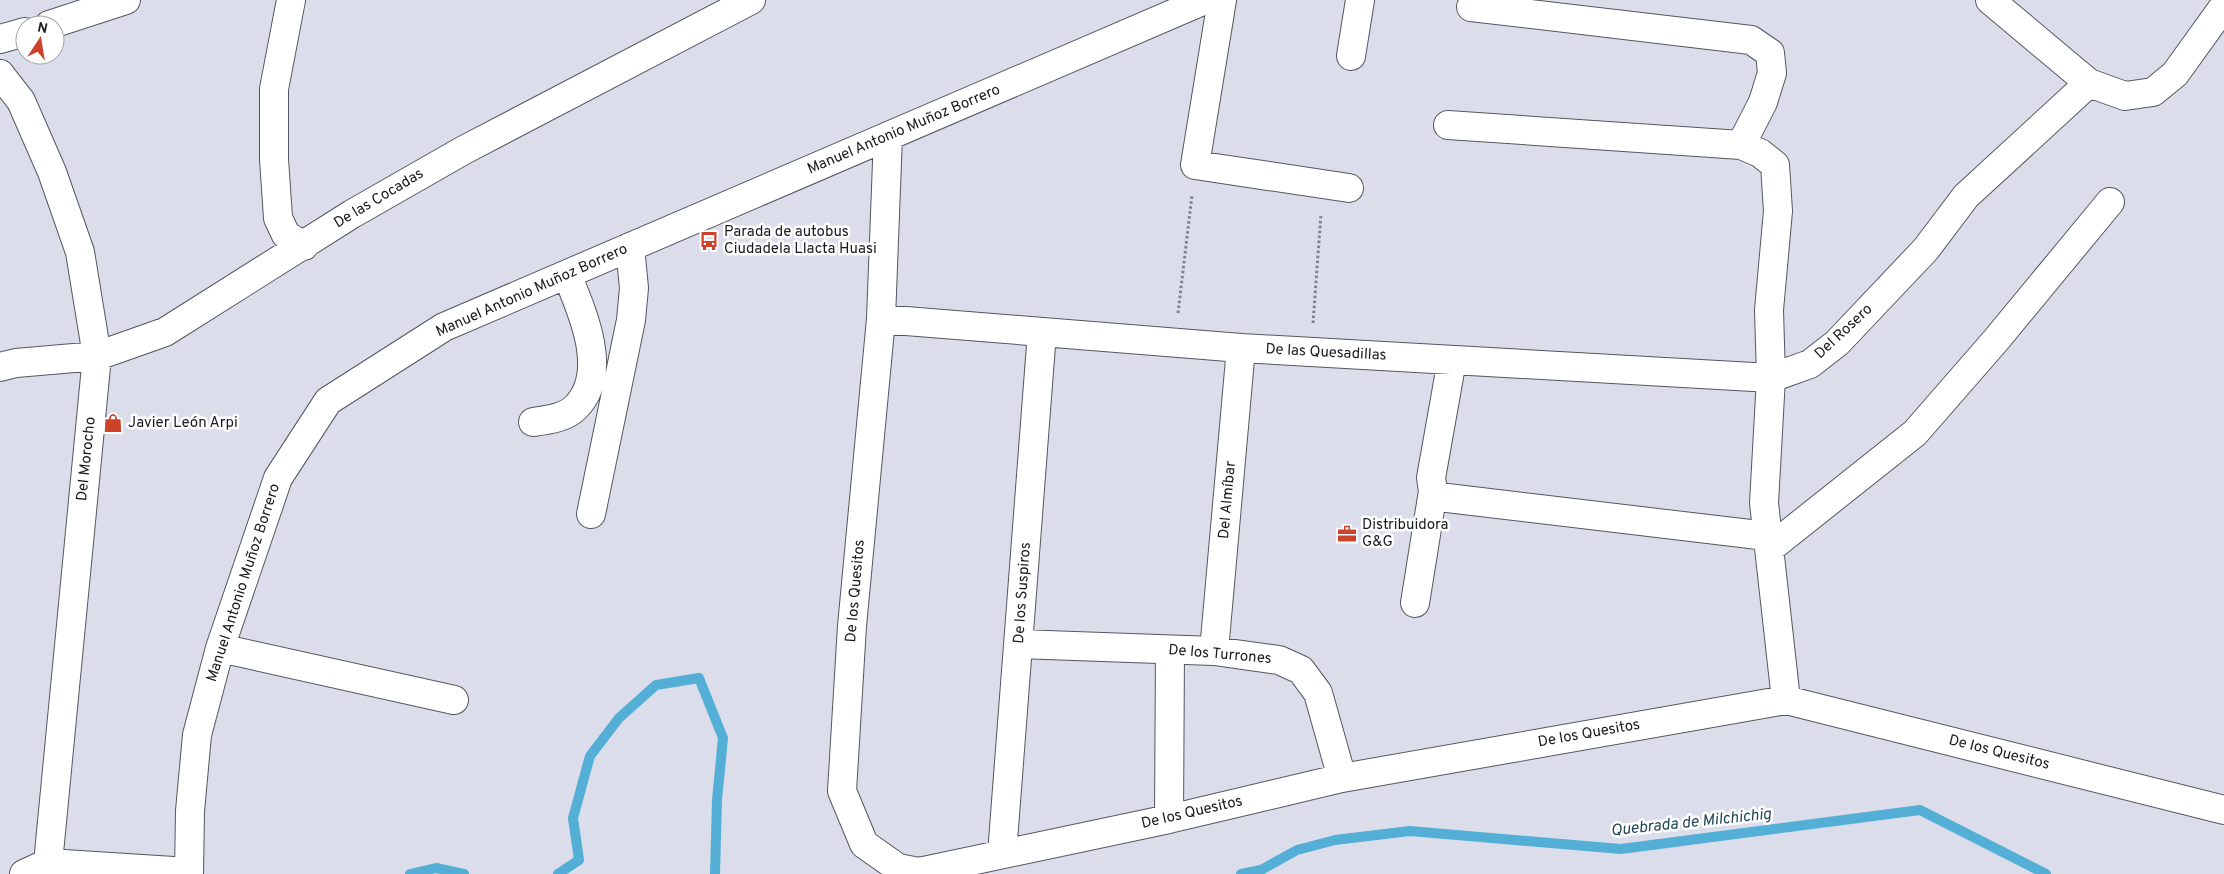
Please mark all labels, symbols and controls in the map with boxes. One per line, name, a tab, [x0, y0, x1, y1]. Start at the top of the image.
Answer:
north arrow	[15, 15, 65, 65]
text: N	[36, 19, 49, 38]
street label: Manuel Antonio Muñoz Borrero	[805, 81, 1003, 179]
street label: De las Cocadas	[331, 165, 427, 233]
place label: Parada de autobus Ciudadela Llacta Huasi	[724, 223, 877, 259]
bus stop icon: Parada de autobus Ciudadela Llacta Huasi	[698, 230, 720, 252]
street label: Manuel Antonio Muñoz Borrero	[433, 240, 631, 342]
street label: Del Rosero	[1811, 300, 1877, 364]
street label: De las Quesadillas	[1265, 340, 1387, 366]
shop icon: Javier León Arpi	[102, 412, 124, 434]
place label: Javier León Arpi	[128, 414, 238, 433]
street label: Del Morocho	[73, 416, 101, 502]
street label: Del Almíbar	[1215, 460, 1241, 540]
street label: Manuel Antonio Muñoz Borrero	[203, 481, 285, 685]
place label: Distribuidora G&G	[1362, 516, 1448, 552]
office icon: Distribuidora G&G	[1336, 523, 1358, 545]
street label: De los Quesitos	[842, 539, 870, 643]
street label: De los Suspiros	[1010, 542, 1036, 644]
street label: De los Turrones	[1168, 641, 1272, 669]
street label: De los Quesitos	[1537, 716, 1641, 752]
street label: De los Quesitos	[1947, 731, 2051, 775]
street label: De los Quesitos	[1140, 792, 1244, 834]
water label: Quebrada de Milchichig	[1610, 805, 1773, 841]

